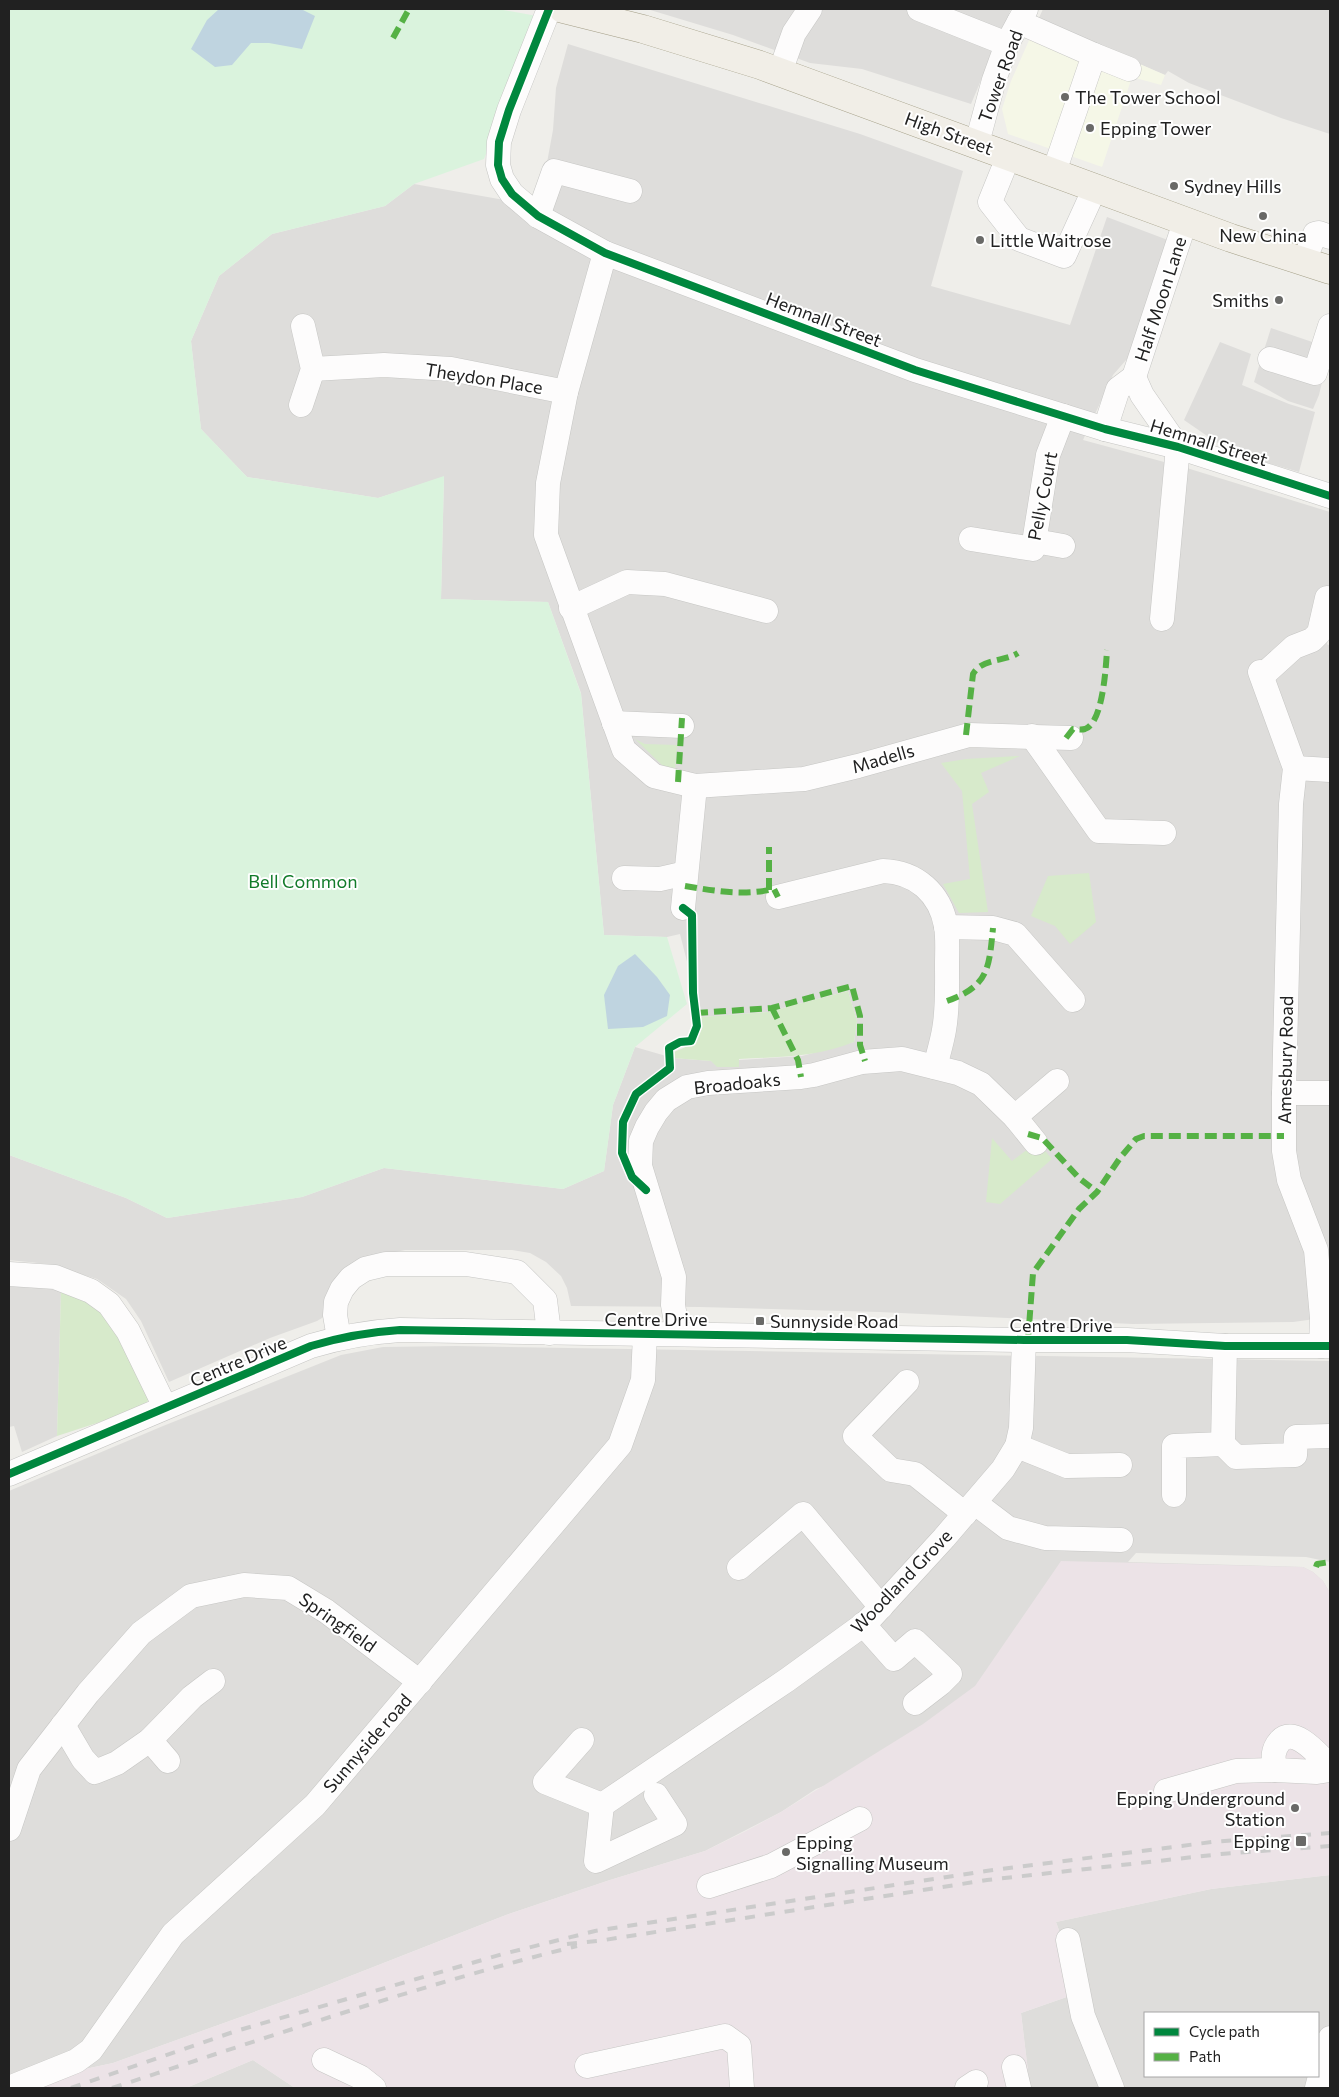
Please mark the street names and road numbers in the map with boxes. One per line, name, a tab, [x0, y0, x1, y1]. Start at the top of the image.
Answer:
street label: Tower Road	[973, 27, 1027, 125]
street label: High Street	[902, 107, 996, 159]
street label: Half Moon Lane	[1129, 234, 1191, 364]
street label: Hemnall Street	[763, 287, 885, 351]
street label: Theydon Place	[424, 358, 544, 398]
street label: Hemnall Street	[1148, 414, 1270, 470]
street label: Pelly Court	[1023, 450, 1061, 542]
street label: Madells	[849, 739, 917, 777]
street label: Amesbury Road	[1273, 996, 1297, 1124]
street label: Broadoaks	[692, 1068, 782, 1098]
street label: Centre Drive	[605, 1308, 707, 1330]
street label: Centre Drive	[1010, 1314, 1112, 1336]
street label: Centre Drive	[186, 1331, 290, 1391]
street label: Woodland Grove	[846, 1524, 956, 1638]
street label: Springfield	[295, 1587, 381, 1657]
street label: Sunnyside road	[318, 1689, 416, 1797]

